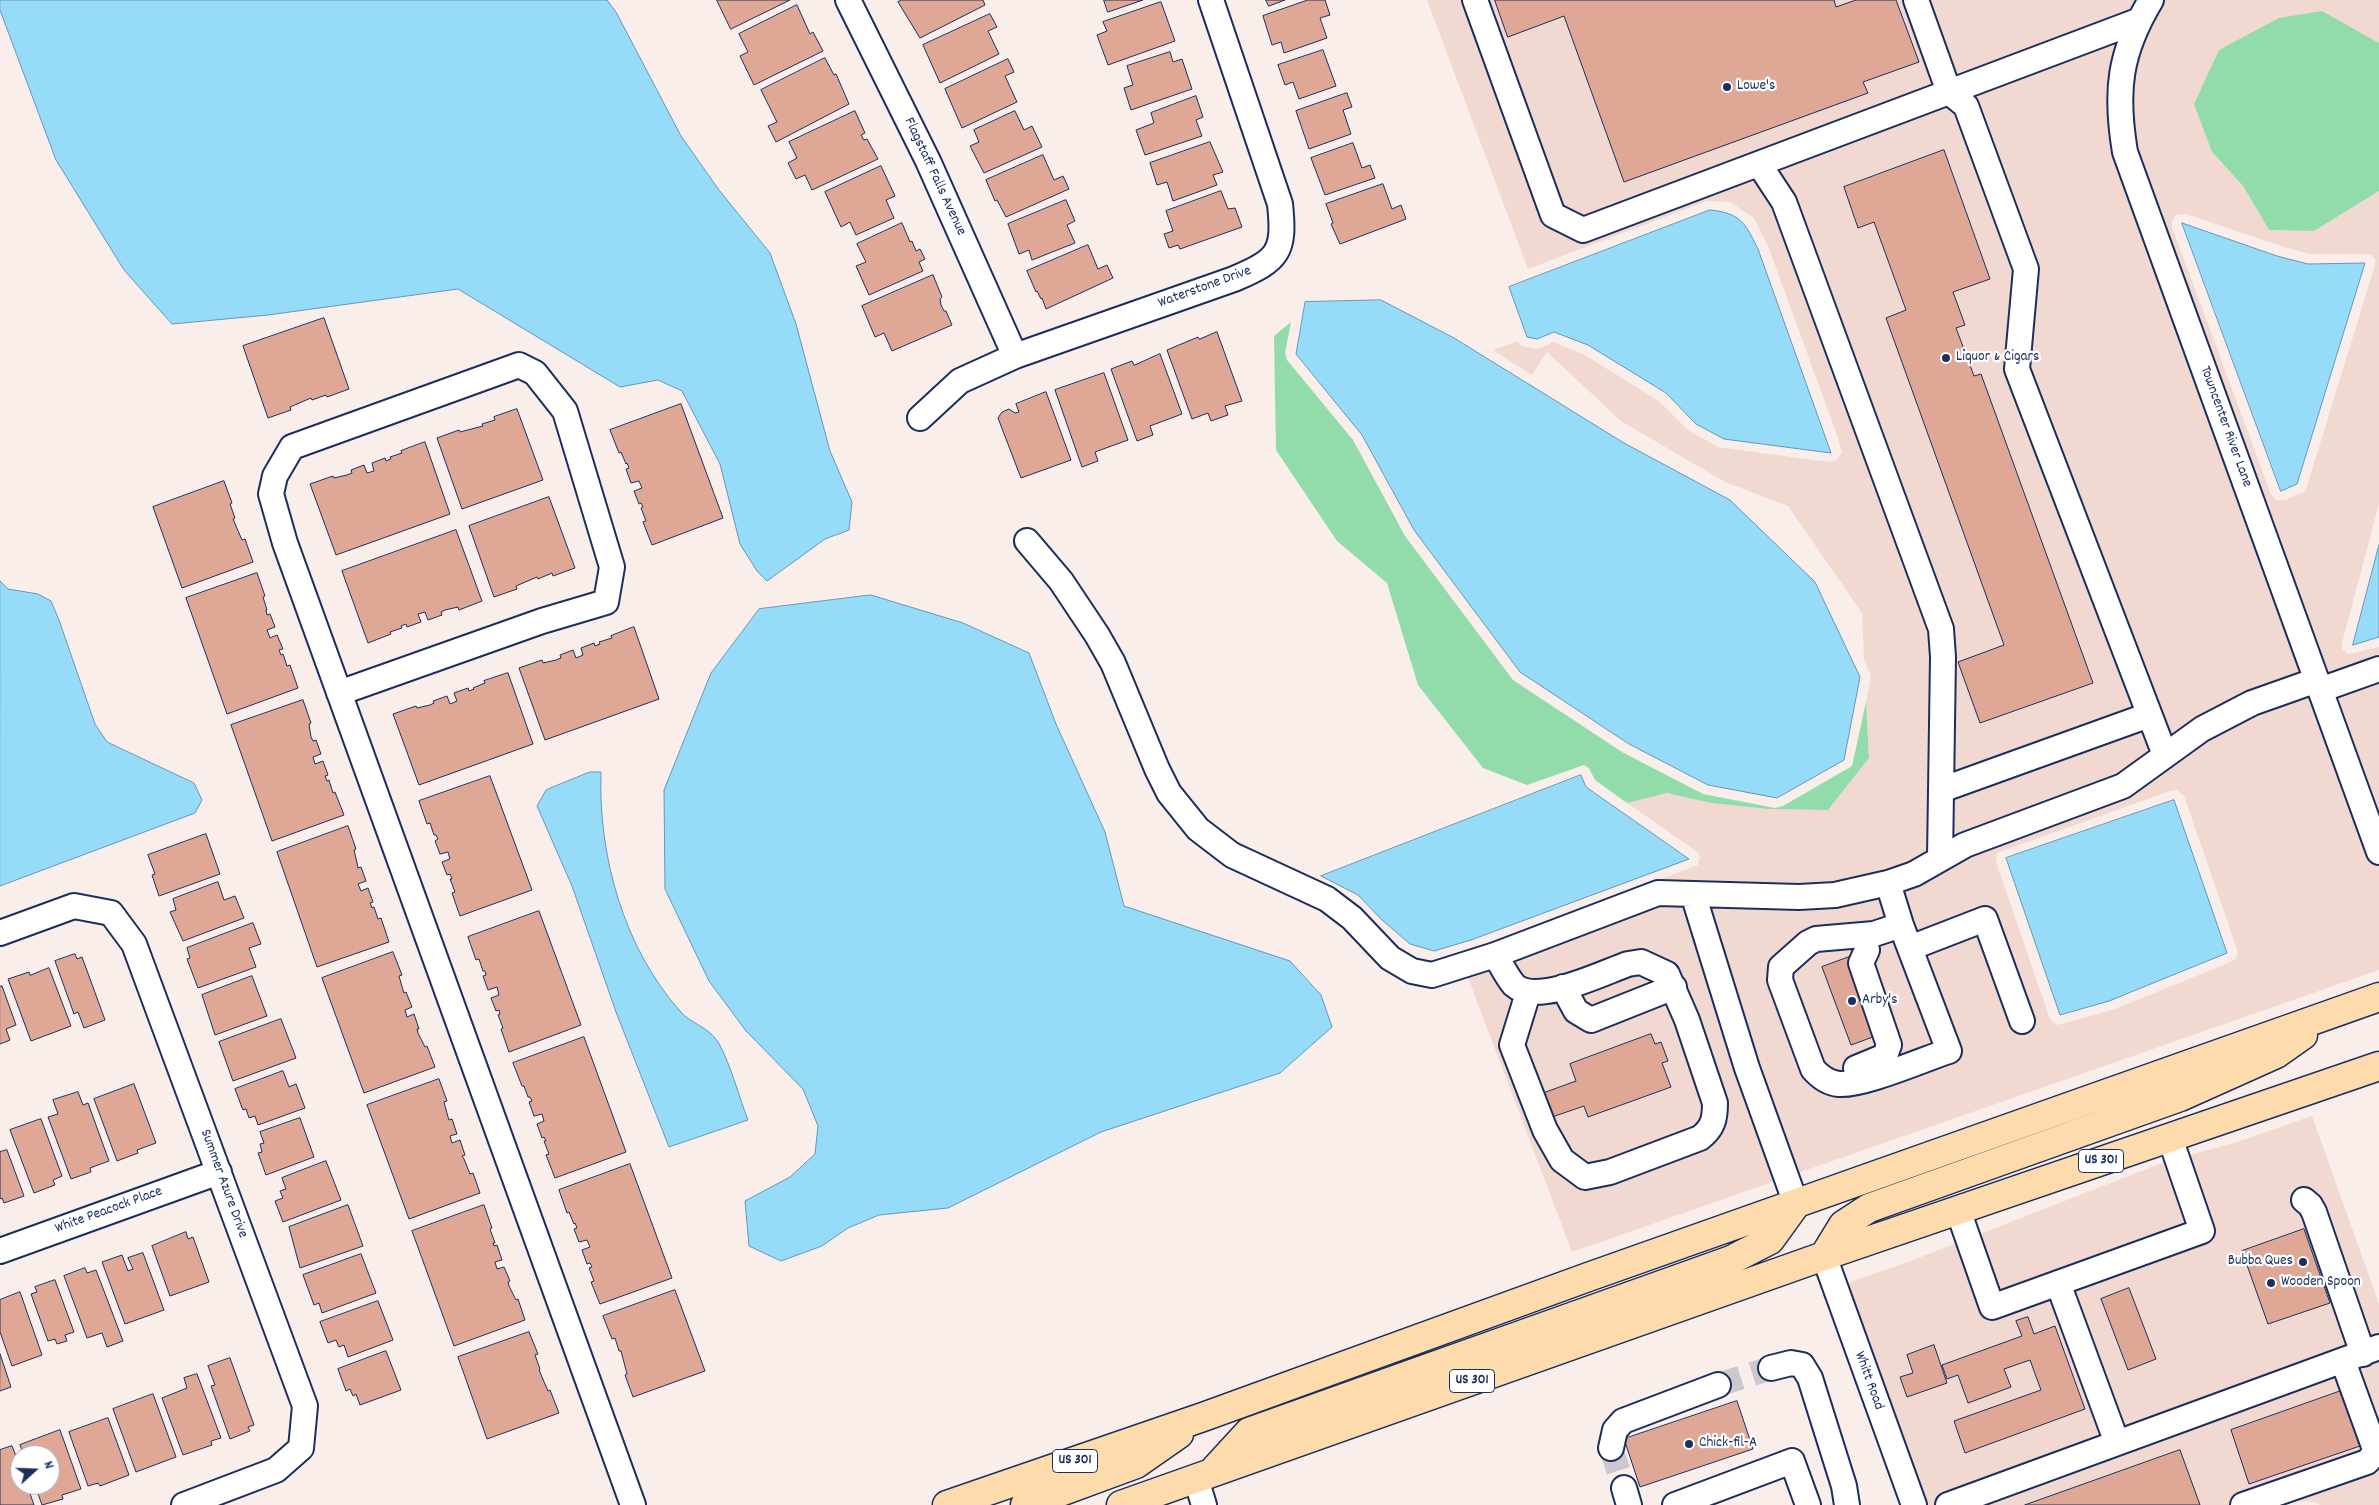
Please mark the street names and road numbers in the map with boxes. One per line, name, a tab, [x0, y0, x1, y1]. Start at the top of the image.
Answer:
street label: Flagstaff Falls Avenue	[899, 115, 969, 239]
street label: Waterstone Drive	[1156, 263, 1254, 313]
street label: Towncenter River Lane	[2195, 364, 2255, 490]
street label: Summer Azure Drive	[195, 1127, 251, 1241]
road number: US 301	[2078, 1150, 2124, 1172]
street label: White Peacock Place	[53, 1183, 165, 1239]
street label: Whitt Road	[1849, 1349, 1887, 1413]
road number: US 301	[1450, 1370, 1494, 1392]
road number: US 301	[1052, 1450, 1098, 1472]

